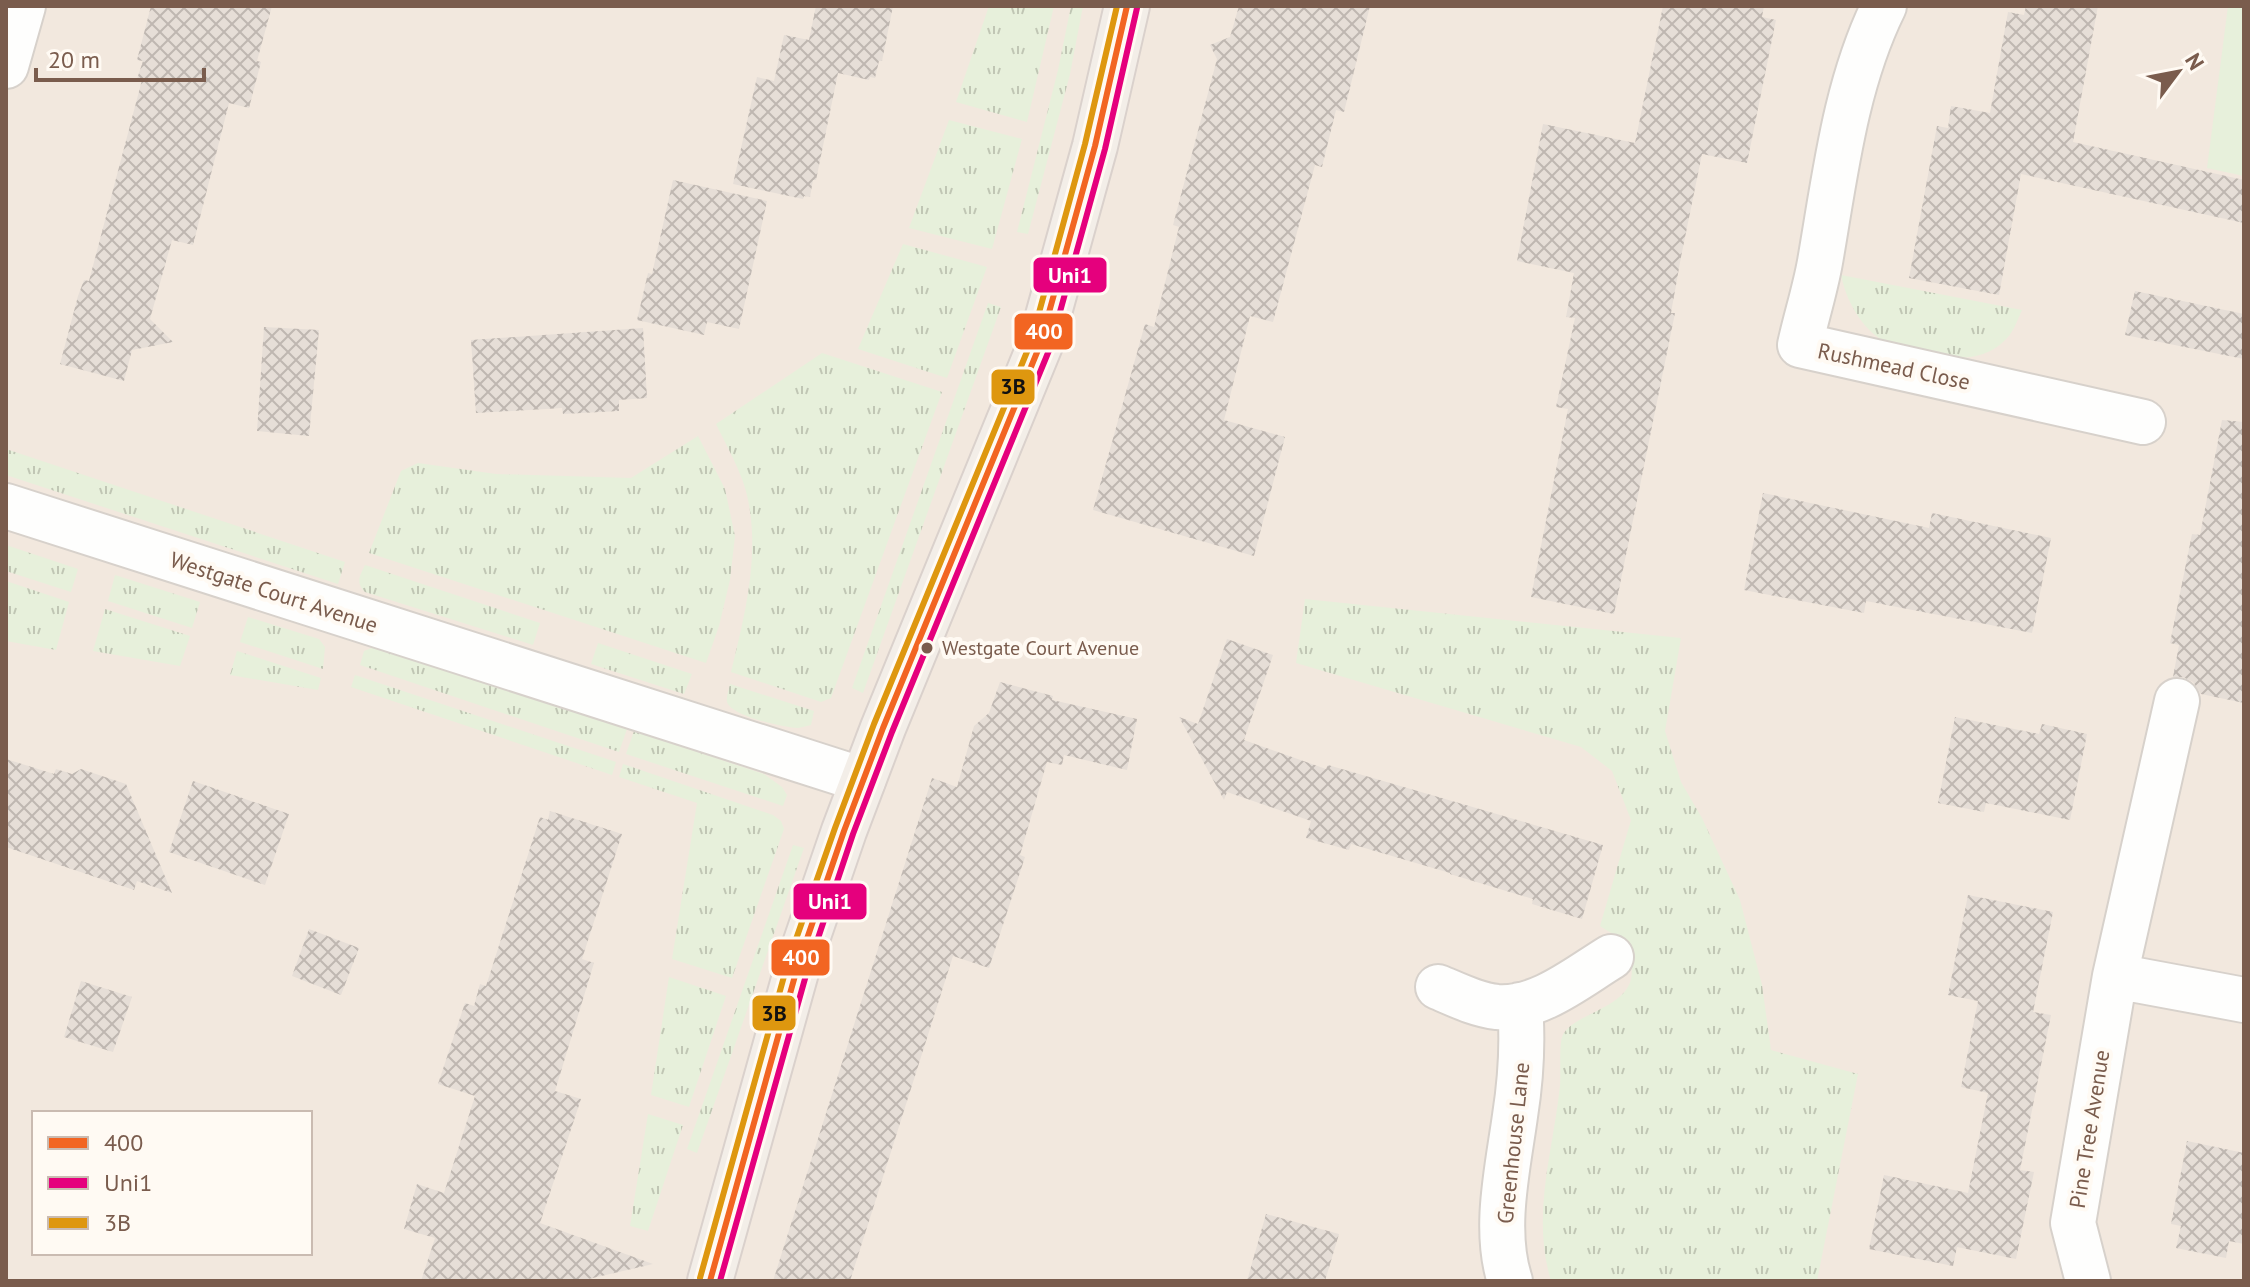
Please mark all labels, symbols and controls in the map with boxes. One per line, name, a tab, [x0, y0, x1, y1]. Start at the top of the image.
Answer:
scale bar	[36, 32, 204, 82]
north arrow	[2138, 32, 2218, 112]
text: 20 m	[48, 44, 100, 75]
text: N	[2179, 48, 2211, 75]
line badge: Uni1	[1032, 256, 1108, 294]
text: Uni1	[1048, 261, 1092, 289]
line badge: 400	[1013, 312, 1074, 351]
text: 400	[1025, 317, 1063, 345]
street label: Rushmead Close	[1815, 336, 1973, 396]
line badge: 3B	[990, 368, 1036, 406]
text: 3B	[1000, 372, 1026, 400]
street label: Westgate Court Avenue	[167, 545, 381, 639]
place label: Westgate Court Avenue	[942, 635, 1139, 661]
marker: Westgate Court Avenue	[919, 640, 935, 656]
line badge: Uni1	[792, 882, 868, 921]
text: Uni1	[808, 887, 852, 915]
line badge: 400	[770, 938, 831, 977]
text: 400	[782, 943, 820, 971]
line badge: 3B	[751, 994, 797, 1032]
text: 3B	[761, 999, 787, 1027]
street label: Pine Tree Avenue	[2063, 1048, 2115, 1210]
street label: Greenhouse Lane	[1491, 1061, 1535, 1225]
legend	[32, 1111, 312, 1255]
text: 400	[104, 1127, 143, 1158]
text: Uni1	[104, 1167, 152, 1198]
text: 3B	[104, 1207, 131, 1238]

